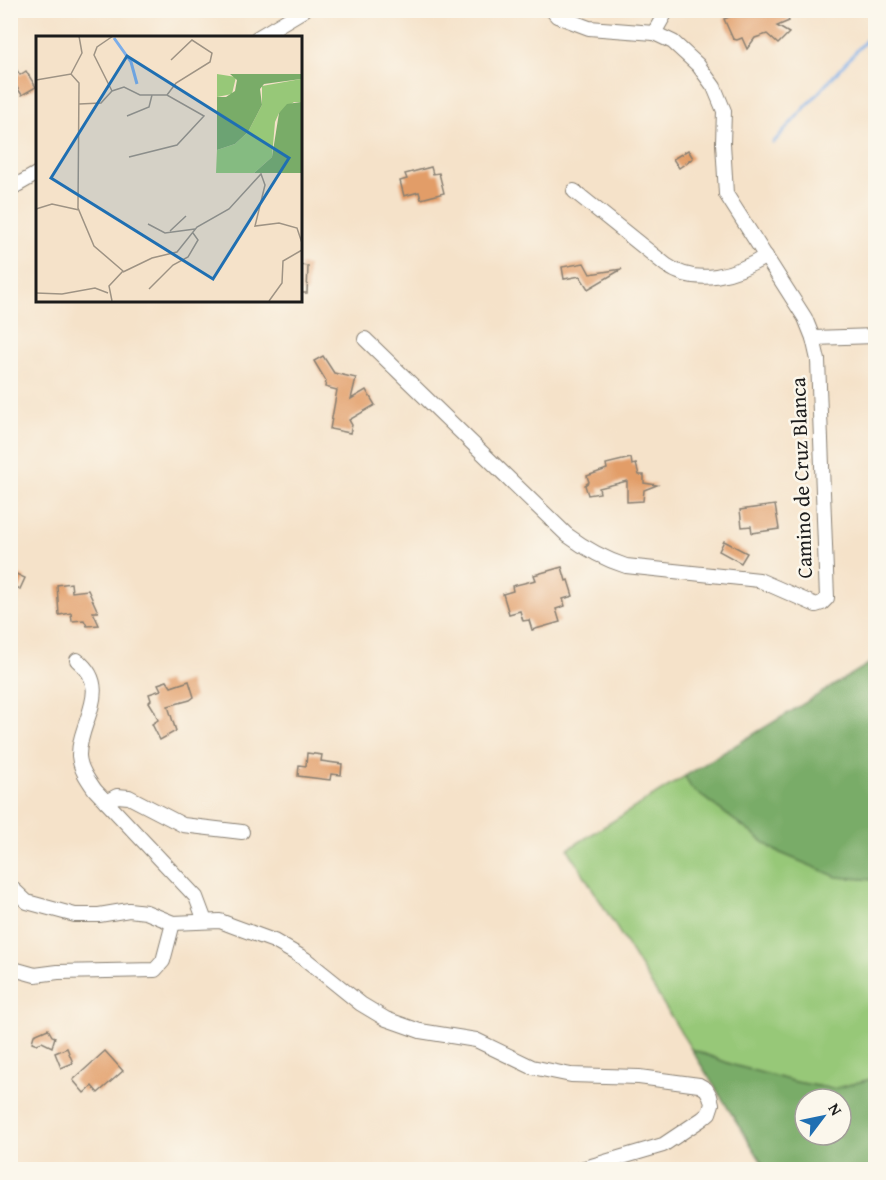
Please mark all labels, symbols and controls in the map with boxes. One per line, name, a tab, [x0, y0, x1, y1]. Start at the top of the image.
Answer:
inset map	[36, 36, 302, 302]
street label: Camino de Cruz Blanca	[782, 377, 820, 579]
north arrow	[793, 1087, 853, 1147]
text: N	[823, 1098, 849, 1120]

